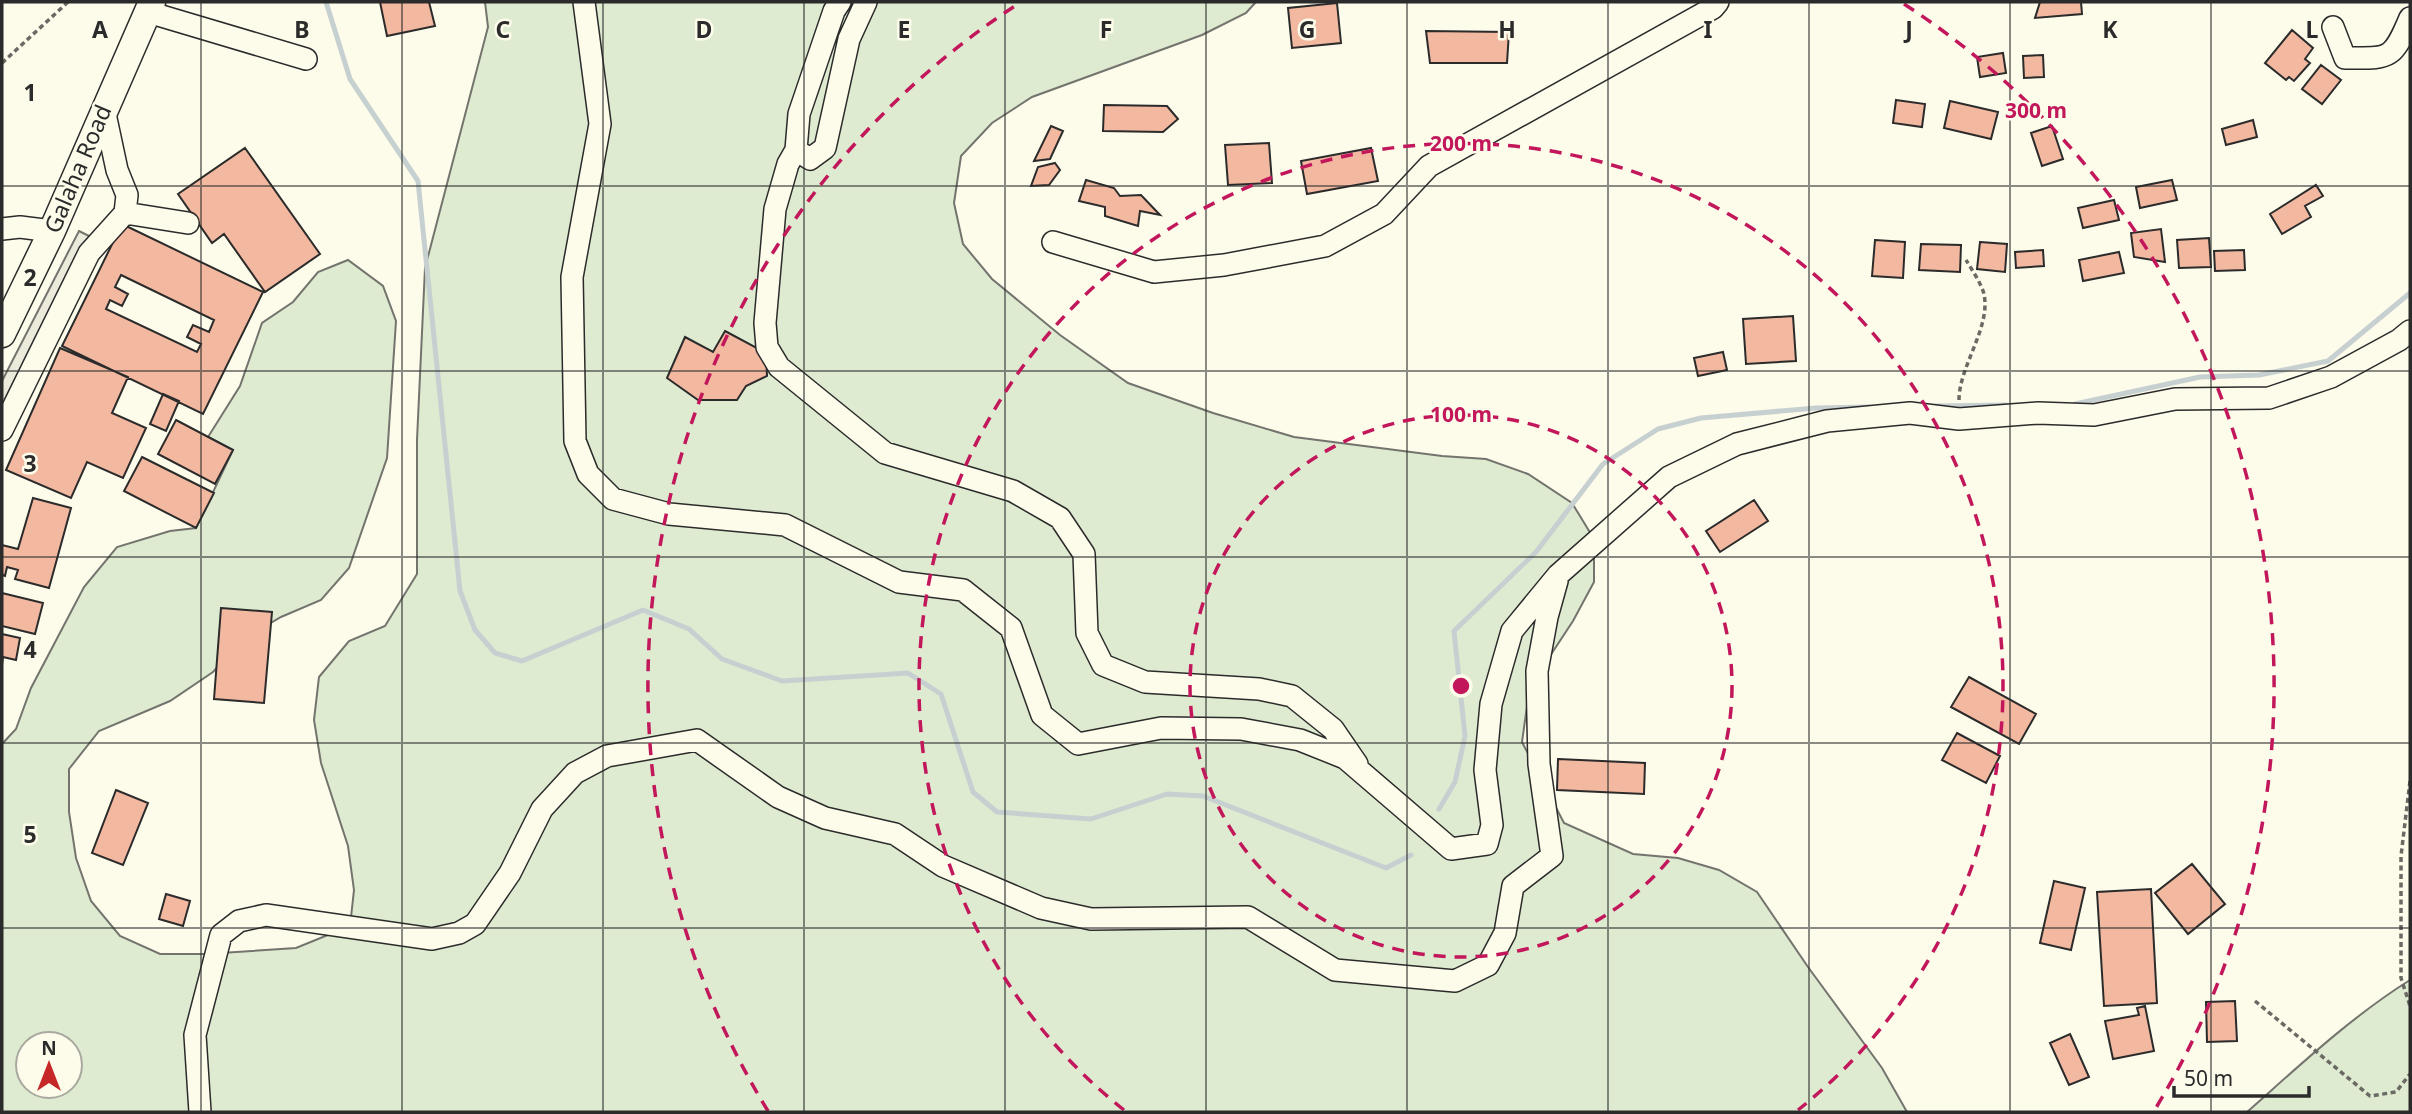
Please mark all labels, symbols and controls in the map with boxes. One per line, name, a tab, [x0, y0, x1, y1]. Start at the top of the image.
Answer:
text: A	[92, 13, 108, 45]
text: B	[294, 13, 310, 45]
text: C	[496, 13, 511, 45]
text: D	[696, 13, 712, 45]
text: E	[898, 13, 910, 45]
text: F	[1100, 13, 1112, 45]
text: G	[1299, 13, 1315, 45]
text: H	[1498, 13, 1516, 45]
text: I	[1704, 13, 1713, 45]
text: J	[1903, 13, 1913, 45]
text: K	[2102, 13, 2118, 45]
text: L	[2306, 13, 2319, 45]
text: 1	[23, 76, 37, 108]
text: 300 m	[2005, 96, 2067, 124]
street label: Galaha Road	[36, 99, 119, 238]
text: 200 m	[1430, 129, 1492, 157]
text: 2	[23, 261, 37, 293]
text: 100 m	[1430, 400, 1492, 428]
text: 3	[23, 447, 37, 479]
text: 4	[23, 633, 37, 665]
centre of rings	[1449, 674, 1473, 698]
text: 5	[23, 818, 37, 850]
north arrow	[14, 1030, 84, 1100]
text: N	[41, 1035, 57, 1061]
scale bar	[2174, 1054, 2309, 1098]
text: 50 m	[2184, 1064, 2233, 1092]

